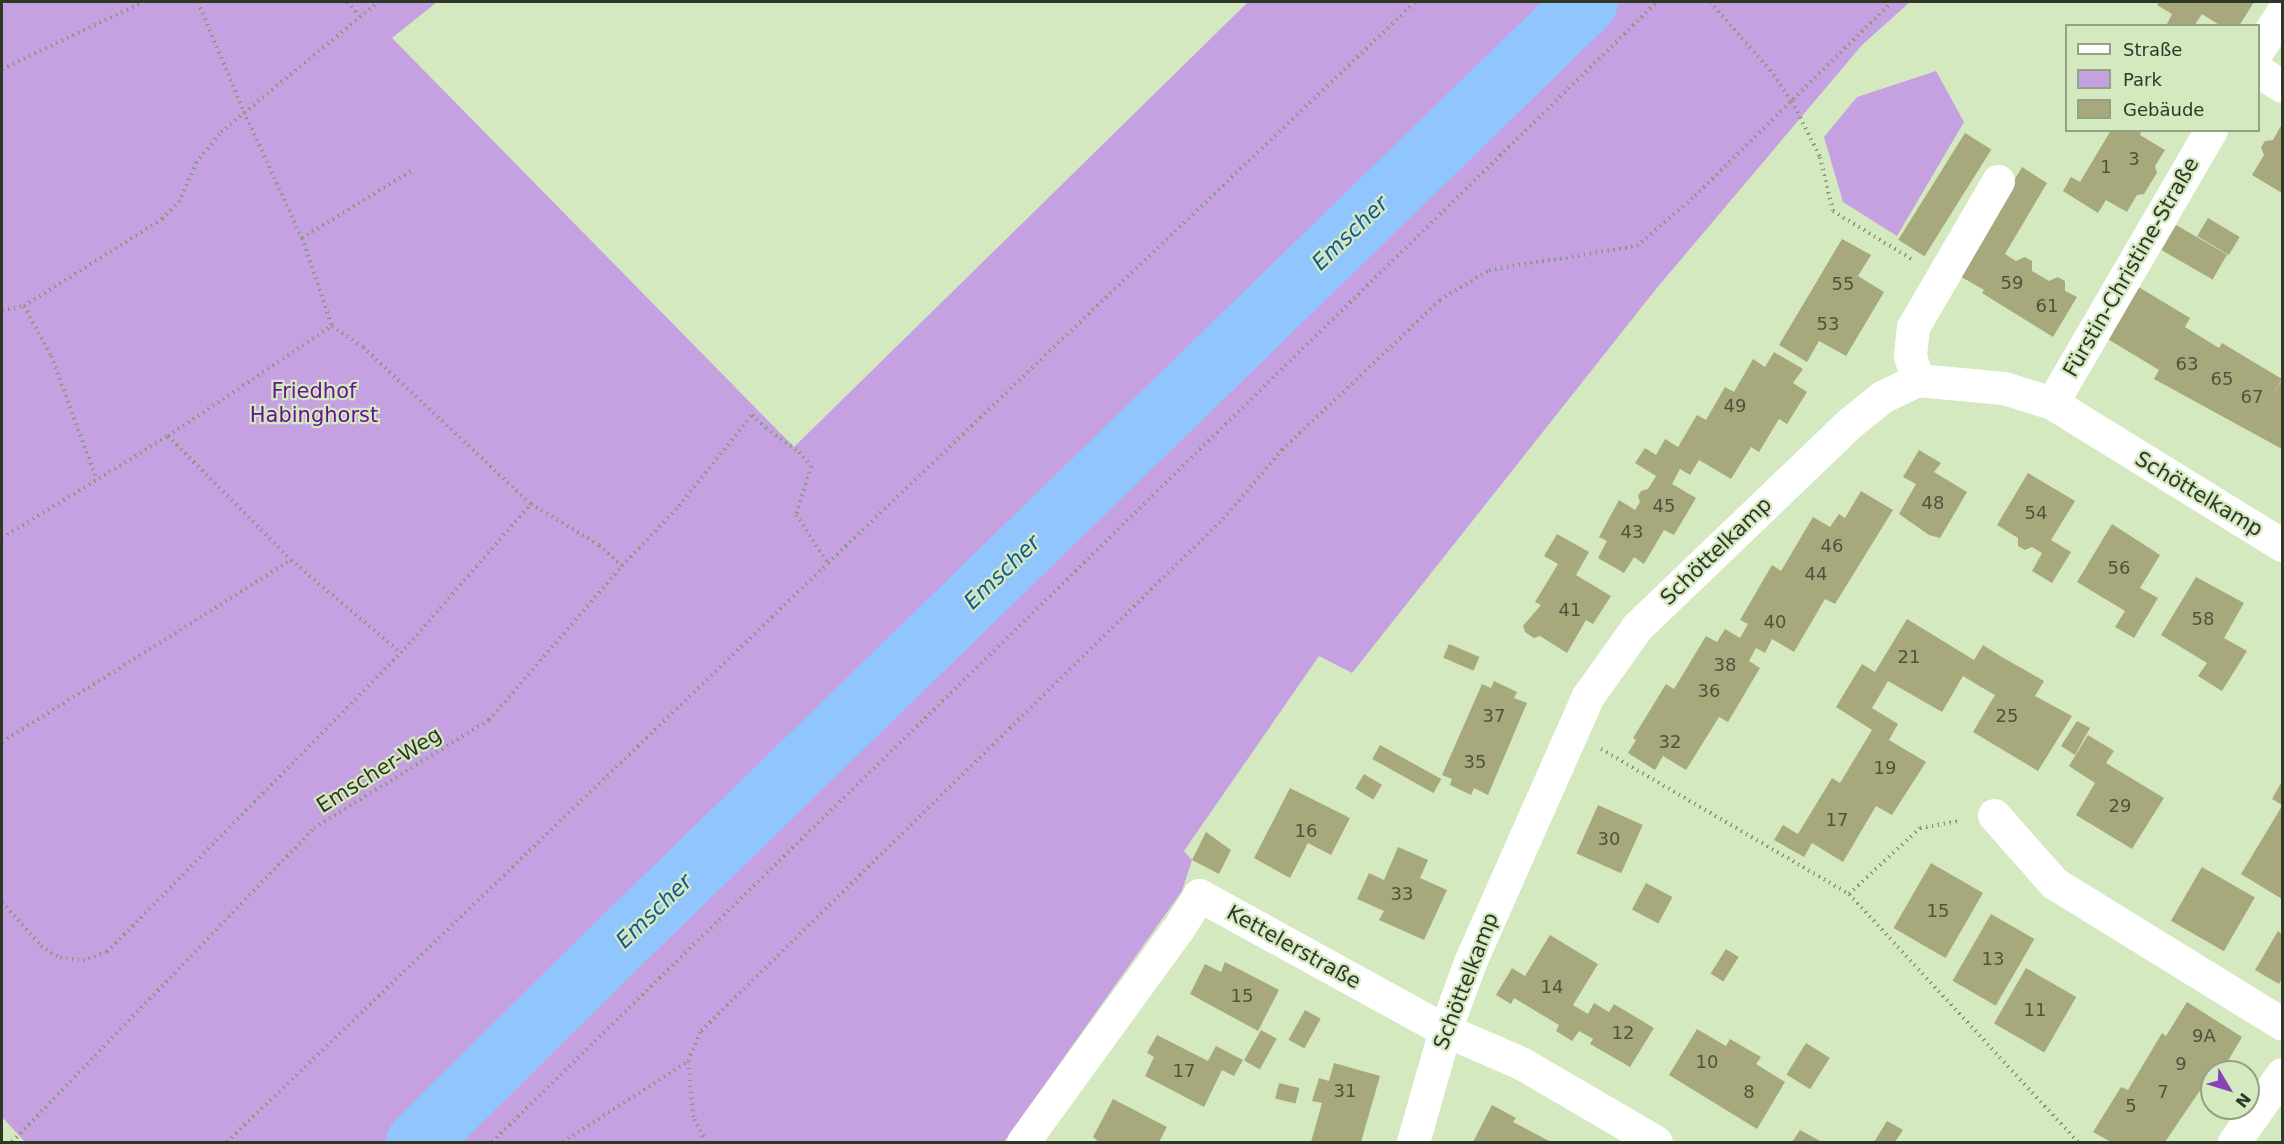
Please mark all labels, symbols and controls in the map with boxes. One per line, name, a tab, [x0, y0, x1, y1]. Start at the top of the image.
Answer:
legend	[2065, 24, 2260, 132]
text: Straße	[2123, 39, 2182, 60]
text: Park	[2123, 69, 2162, 90]
text: Gebäude	[2123, 99, 2204, 120]
house number: 3	[2128, 148, 2140, 170]
street label: Fürstin-Christine-Straße	[2058, 153, 2204, 381]
house number: 1	[2100, 156, 2112, 178]
water label: Emscher	[1307, 190, 1393, 276]
house number: 59	[2001, 272, 2023, 294]
house number: 55	[1832, 273, 1854, 295]
house number: 61	[2036, 295, 2058, 317]
house number: 53	[1817, 313, 1839, 335]
house number: 63	[2176, 353, 2198, 375]
house number: 65	[2211, 368, 2233, 390]
park label: Friedhof Habinghorst	[250, 378, 378, 428]
house number: 67	[2241, 386, 2263, 408]
house number: 49	[1724, 395, 1746, 417]
street label: Schöttelkamp	[2130, 446, 2268, 542]
street label: Schöttelkamp	[1655, 492, 1777, 610]
house number: 48	[1922, 492, 1944, 514]
house number: 45	[1653, 495, 1675, 517]
house number: 54	[2025, 502, 2047, 524]
house number: 43	[1621, 521, 1643, 543]
water label: Emscher	[959, 529, 1045, 615]
house number: 46	[1821, 535, 1843, 557]
house number: 56	[2108, 557, 2130, 579]
house number: 44	[1805, 563, 1827, 585]
house number: 41	[1559, 599, 1581, 621]
house number: 58	[2192, 608, 2214, 630]
house number: 40	[1764, 611, 1786, 633]
house number: 21	[1898, 646, 1920, 668]
house number: 38	[1714, 654, 1736, 676]
house number: 36	[1698, 680, 1720, 702]
house number: 37	[1483, 705, 1505, 727]
house number: 25	[1996, 705, 2018, 727]
street label: Emscher-Weg	[312, 722, 446, 818]
house number: 32	[1659, 731, 1681, 753]
house number: 35	[1464, 751, 1486, 773]
house number: 19	[1874, 757, 1896, 779]
house number: 29	[2109, 795, 2131, 817]
house number: 17	[1826, 809, 1848, 831]
house number: 16	[1295, 820, 1317, 842]
house number: 30	[1598, 828, 1620, 850]
water label: Emscher	[611, 868, 697, 954]
house number: 33	[1391, 883, 1413, 905]
street label: Kettelerstraße	[1223, 900, 1365, 994]
house number: 15	[1927, 900, 1949, 922]
street label: Schöttelkamp	[1428, 909, 1504, 1053]
house number: 13	[1982, 948, 2004, 970]
house number: 14	[1541, 976, 1563, 998]
house number: 15	[1231, 985, 1253, 1007]
house number: 11	[2024, 999, 2046, 1021]
house number: 12	[1612, 1022, 1634, 1044]
house number: 9A	[2192, 1025, 2216, 1047]
house number: 10	[1696, 1051, 1718, 1073]
house number: 9	[2175, 1053, 2187, 1075]
house number: 17	[1173, 1060, 1195, 1082]
north arrow	[2200, 1060, 2260, 1120]
house number: 31	[1334, 1080, 1356, 1102]
house number: 8	[1743, 1081, 1755, 1103]
house number: 7	[2157, 1081, 2169, 1103]
text: N	[2231, 1089, 2255, 1111]
house number: 5	[2125, 1095, 2137, 1117]

